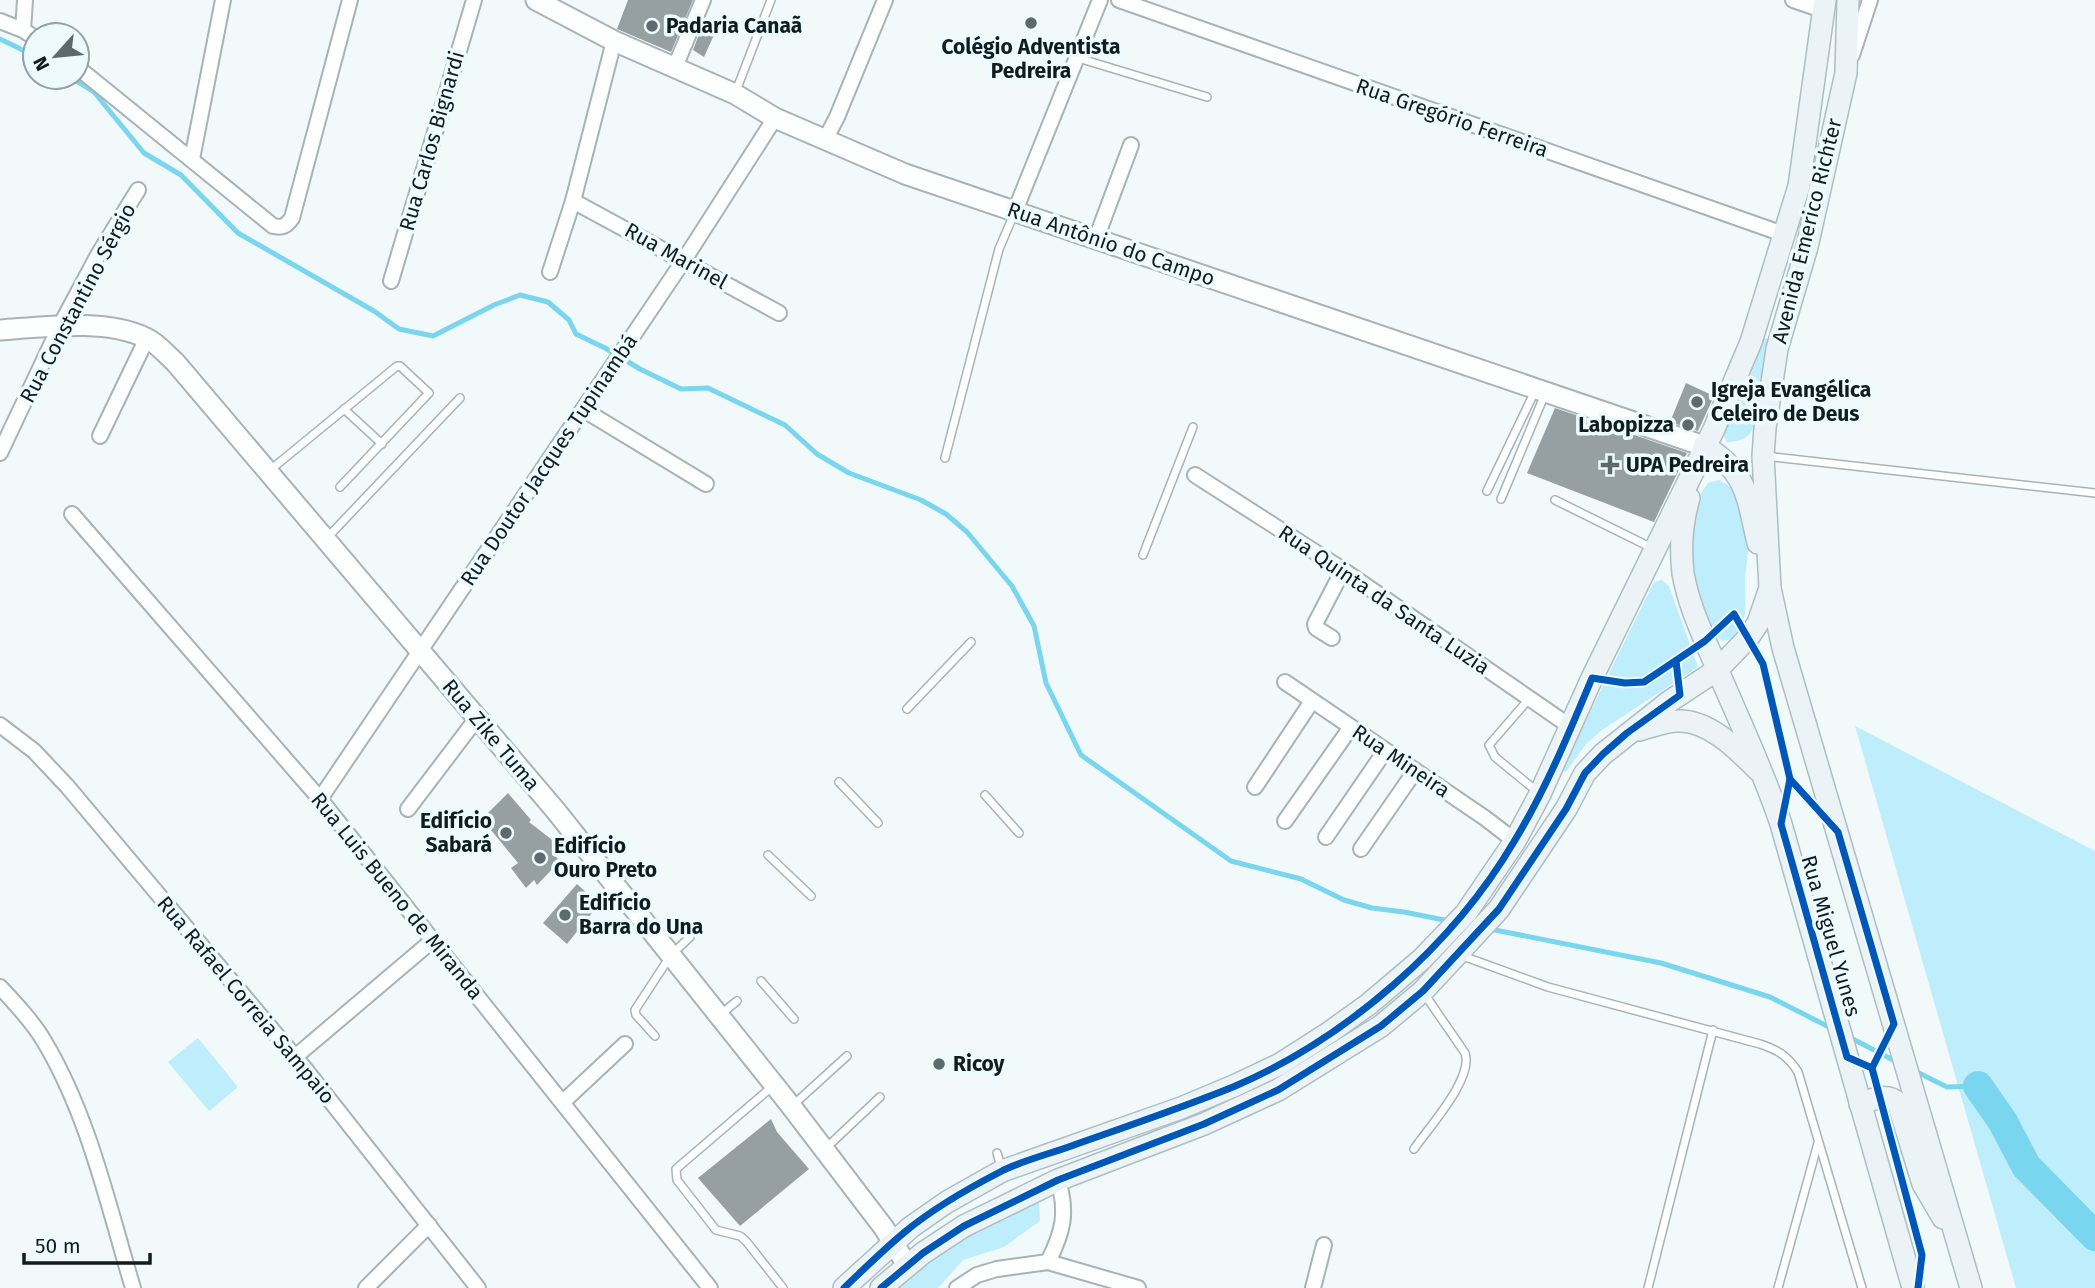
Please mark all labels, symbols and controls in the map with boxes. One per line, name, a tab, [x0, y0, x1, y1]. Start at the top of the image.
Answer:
place label: Padaria Canaã	[666, 13, 802, 39]
marker: Colégio Adventista Pedreira	[1023, 15, 1039, 31]
marker: Padaria Canaã	[644, 18, 660, 34]
north arrow	[21, 21, 91, 91]
place label: Colégio Adventista Pedreira	[941, 34, 1121, 84]
street label: Rua Carlos Bignardi	[394, 48, 470, 234]
text: N	[28, 53, 54, 74]
street label: Rua Gregório Ferreira	[1352, 73, 1552, 163]
street label: Avenida Emerico Richter	[1766, 116, 1848, 346]
street label: Rua Antônio do Campo	[1004, 196, 1218, 292]
street label: Rua Constantino Sérgio	[14, 199, 142, 407]
street label: Rua Marinel	[620, 217, 732, 295]
street label: Rua Doutor Jacques Tupinambá	[455, 329, 643, 591]
place label: Igreja Evangélica Celeiro de Deus	[1711, 377, 1871, 427]
marker: Igreja Evangélica Celeiro de Deus	[1689, 394, 1705, 410]
place label: Labopizza	[1578, 412, 1674, 438]
marker: Labopizza	[1680, 417, 1696, 433]
place label: UPA Pedreira	[1626, 452, 1749, 478]
marker: UPA Pedreira	[1600, 455, 1620, 475]
street label: Rua Quinta da Santa Luzia	[1273, 520, 1495, 680]
street label: Rua Zike Tuma	[437, 674, 545, 796]
street label: Rua Mineira	[1347, 719, 1455, 803]
street label: Rua Luis Bueno de Miranda	[305, 787, 489, 1005]
place label: Edifício Sabará	[420, 808, 492, 858]
marker: Edifício Sabará	[498, 825, 514, 841]
place label: Edifício Ouro Preto	[554, 833, 657, 883]
marker: Edifício Ouro Preto	[532, 850, 548, 866]
street label: Rua Miguel Yunes	[1796, 852, 1867, 1020]
place label: Edifício Barra do Una	[579, 890, 703, 940]
street label: Rua Rafael Correia Sampaio	[151, 891, 341, 1109]
marker: Edifício Barra do Una	[557, 907, 573, 923]
place label: Ricoy	[953, 1051, 1005, 1077]
marker: Ricoy	[931, 1056, 947, 1072]
scale bar	[24, 1222, 150, 1266]
text: 50 m	[35, 1233, 81, 1259]

